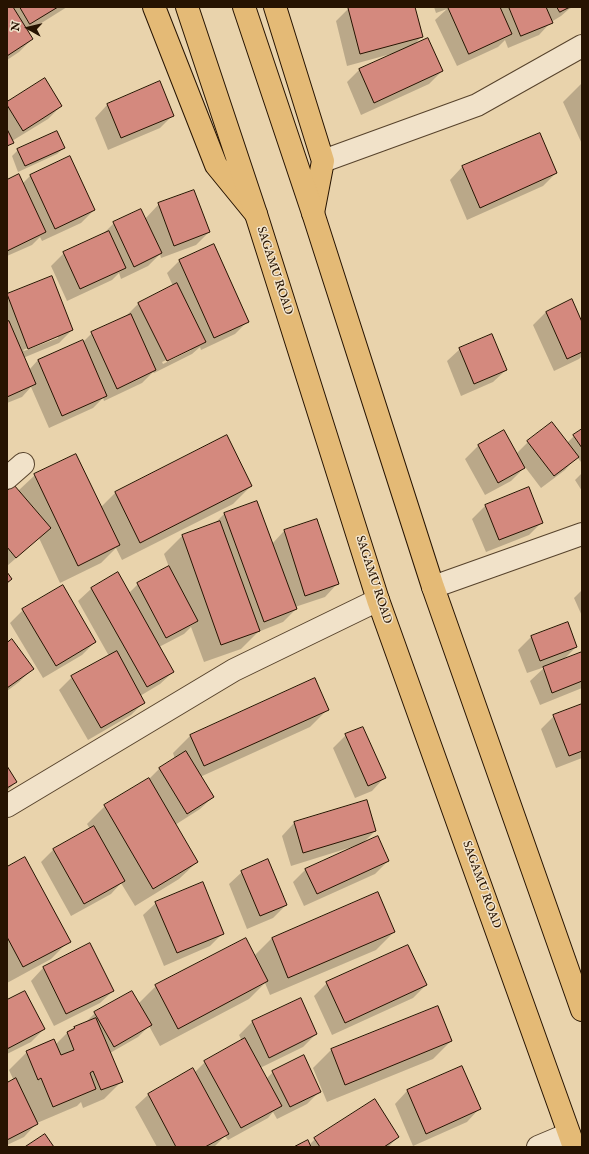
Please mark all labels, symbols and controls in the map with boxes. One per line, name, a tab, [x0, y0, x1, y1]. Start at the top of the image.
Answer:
north arrow	[8, 8, 48, 48]
text: N	[9, 21, 24, 32]
street label: SAGAMU ROAD	[253, 225, 295, 317]
street label: SAGAMU ROAD	[352, 534, 394, 626]
street label: SAGAMU ROAD	[459, 839, 503, 931]

